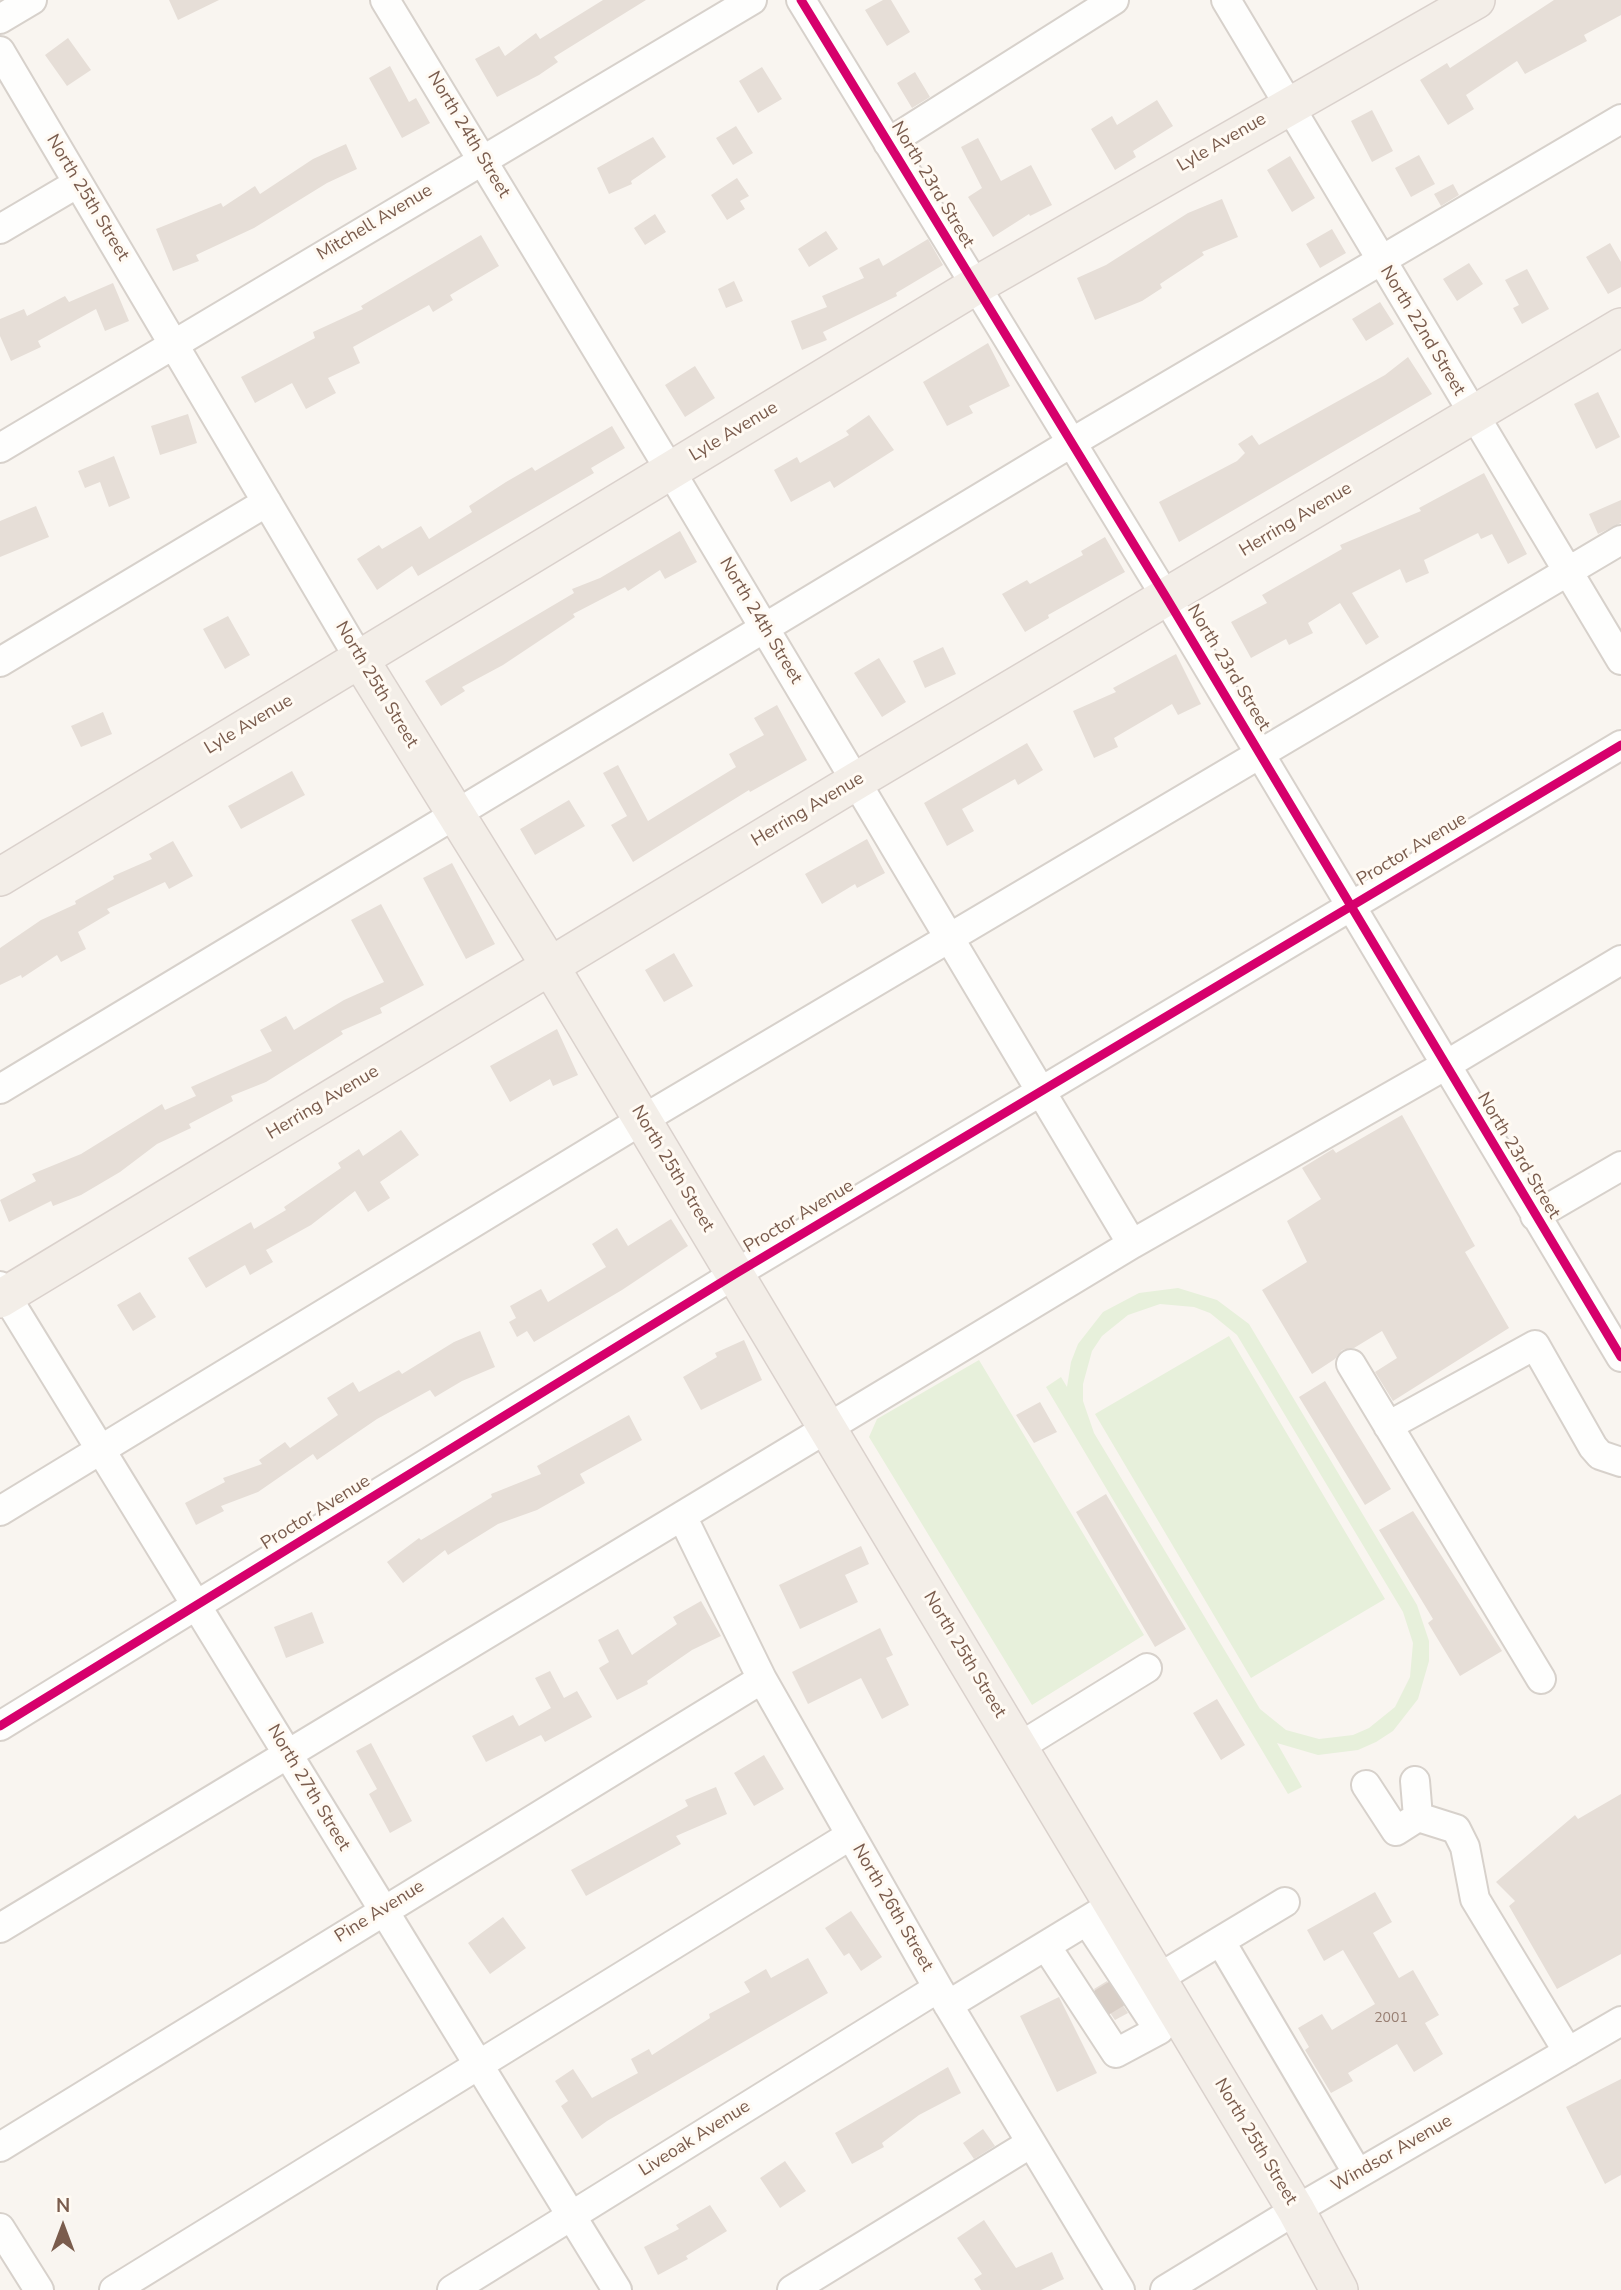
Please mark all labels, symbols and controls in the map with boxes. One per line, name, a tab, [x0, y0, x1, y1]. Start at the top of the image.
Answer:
street label: North 24th Street	[422, 68, 514, 202]
street label: Lyle Avenue	[1174, 109, 1270, 177]
street label: North 23rd Street	[886, 118, 978, 252]
street label: North 25th Street	[41, 131, 133, 265]
street label: Mitchell Avenue	[314, 180, 436, 266]
street label: North 22nd Street	[1375, 262, 1469, 400]
street label: Lyle Avenue	[686, 397, 782, 467]
street label: Herring Avenue	[1236, 478, 1356, 562]
street label: North 24th Street	[714, 554, 806, 688]
street label: North 23rd Street	[1182, 601, 1274, 735]
street label: North 25th Street	[330, 618, 422, 752]
street label: Lyle Avenue	[201, 690, 297, 760]
street label: Herring Avenue	[748, 768, 868, 852]
street label: Proctor Avenue	[1353, 809, 1471, 891]
street label: Herring Avenue	[263, 1061, 383, 1145]
street label: North 23rd Street	[1472, 1089, 1564, 1223]
street label: North 25th Street	[626, 1102, 718, 1236]
street label: Proctor Avenue	[740, 1176, 858, 1258]
street label: Proctor Avenue	[258, 1471, 374, 1555]
street label: North 25th Street	[918, 1588, 1010, 1722]
street label: North 27th Street	[262, 1721, 354, 1855]
street label: North 26th Street	[847, 1841, 937, 1975]
street label: Pine Avenue	[331, 1876, 429, 1948]
house number: 2001	[1374, 2011, 1408, 2027]
street label: North 25th Street	[1209, 2075, 1301, 2209]
street label: Liveoak Avenue	[635, 2096, 755, 2182]
street label: Windsor Avenue	[1328, 2111, 1456, 2197]
north arrow	[28, 2192, 98, 2262]
text: N	[56, 2193, 70, 2219]

